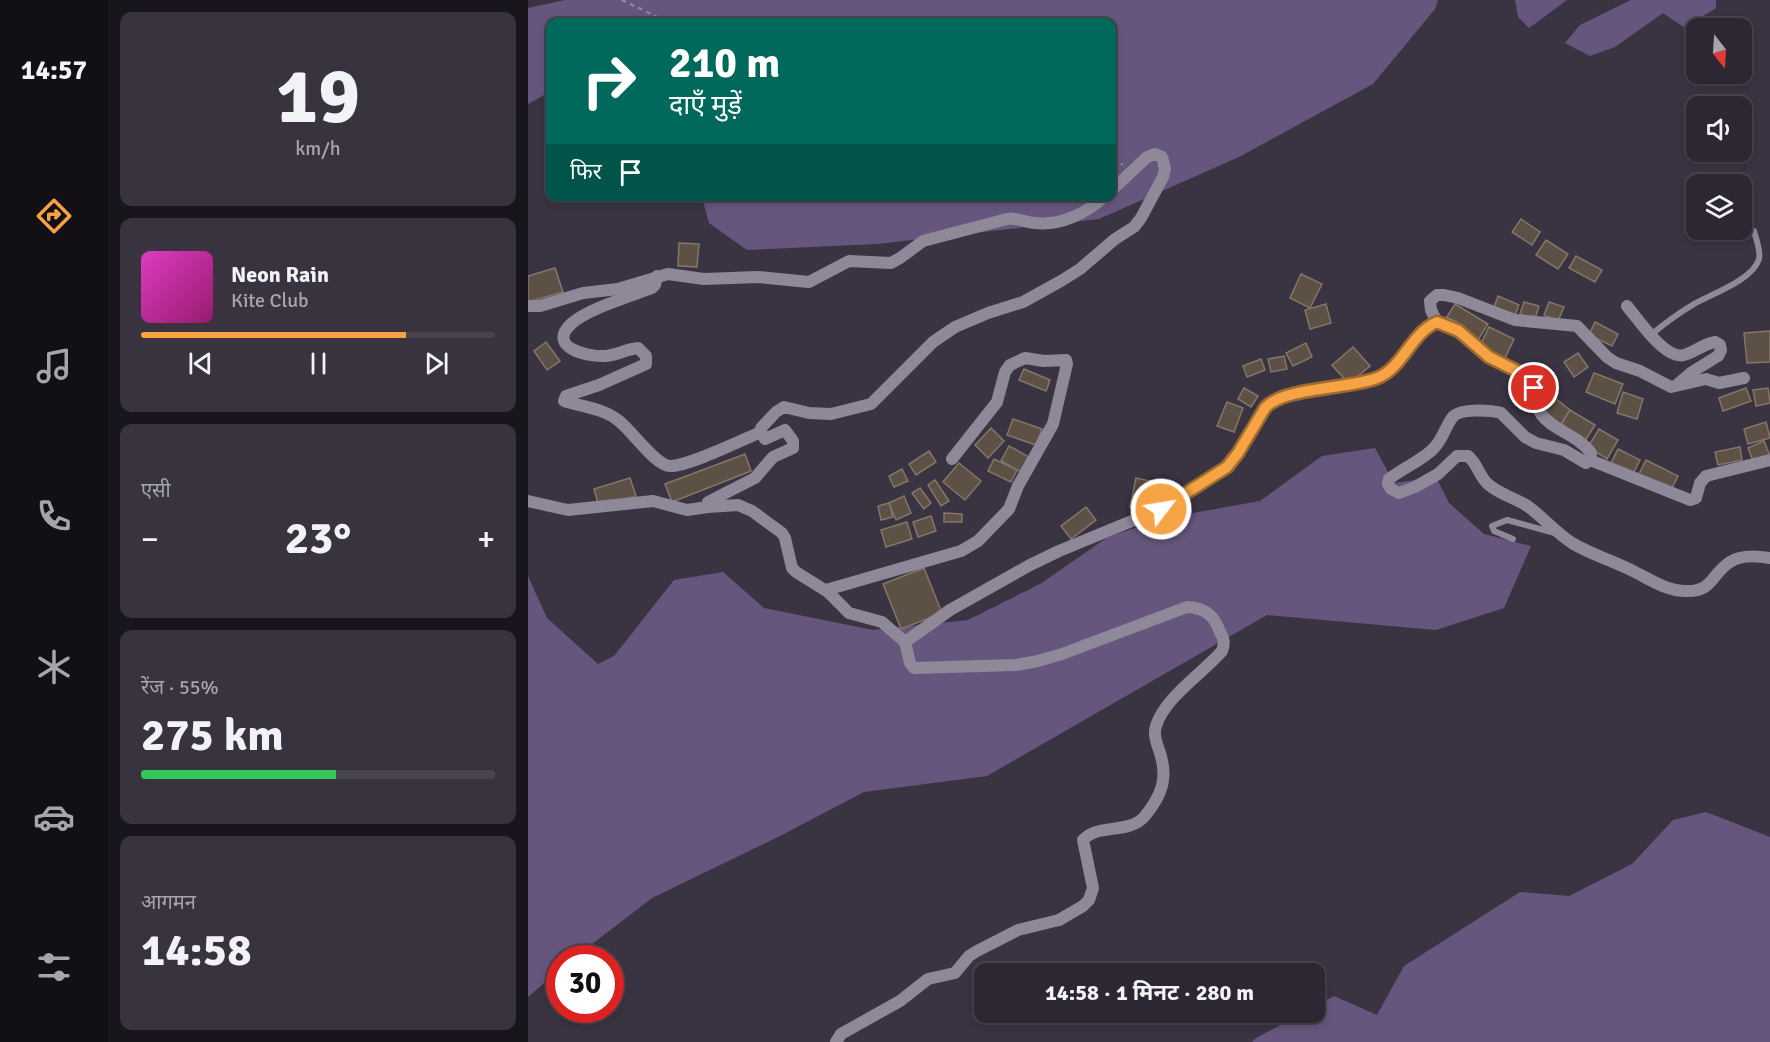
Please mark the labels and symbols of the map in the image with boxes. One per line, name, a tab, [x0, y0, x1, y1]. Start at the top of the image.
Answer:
north arrow	[1686, 18, 1752, 84]
pin	[1508, 362, 1559, 413]
position arrow	[1129, 477, 1193, 541]
speed limit sign: 30	[546, 945, 624, 1023]

